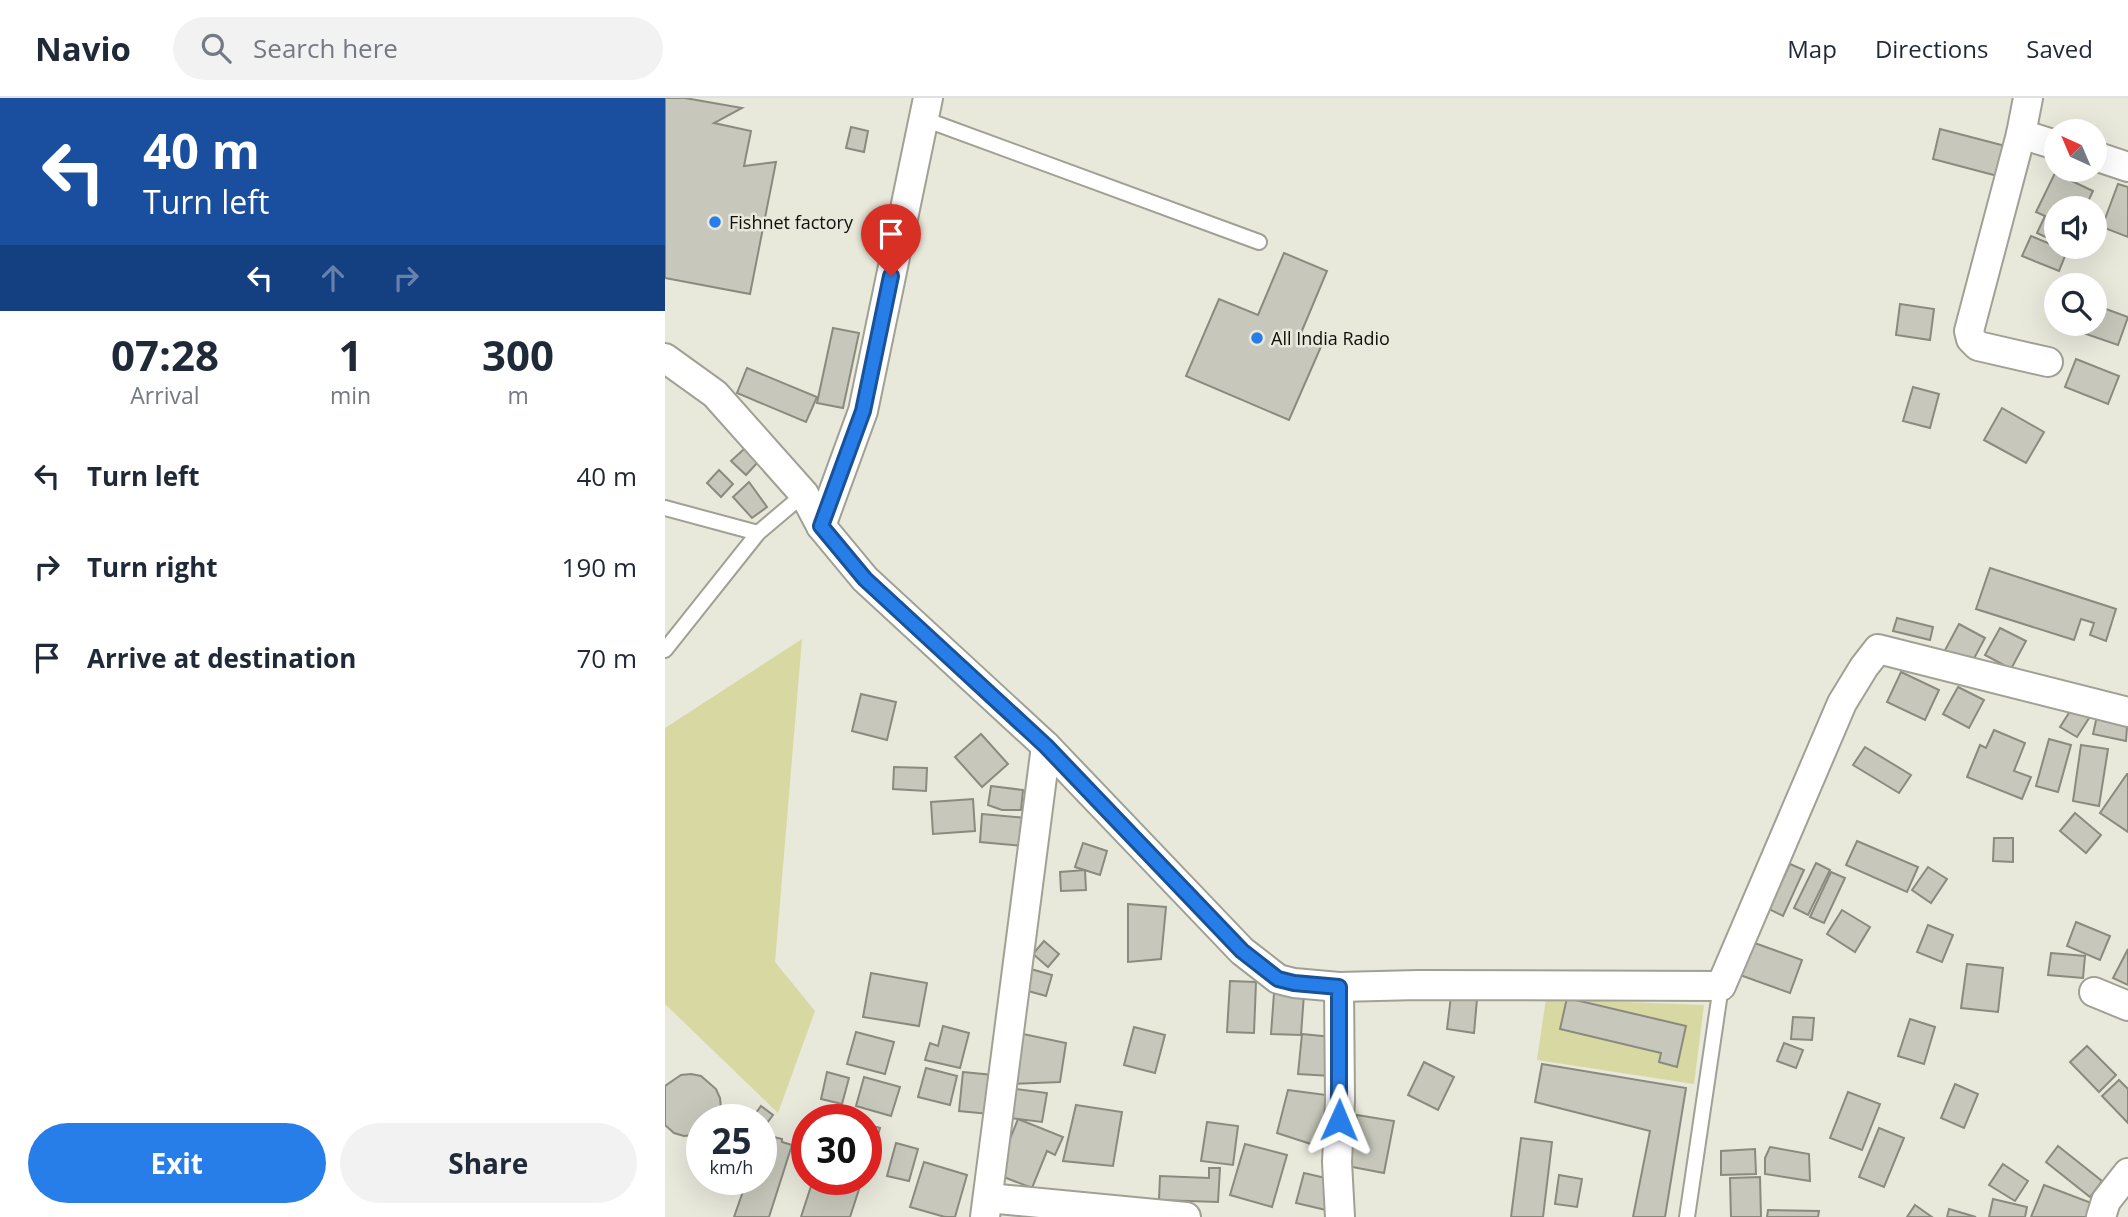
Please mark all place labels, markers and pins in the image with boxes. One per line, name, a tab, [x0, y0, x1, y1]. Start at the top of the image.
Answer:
pin	[861, 204, 921, 276]
place label: Fishnet factory	[729, 210, 854, 234]
marker: Fishnet factory	[707, 214, 723, 230]
place label: All India Radio	[1271, 326, 1390, 350]
marker: All India Radio	[1249, 330, 1265, 346]

